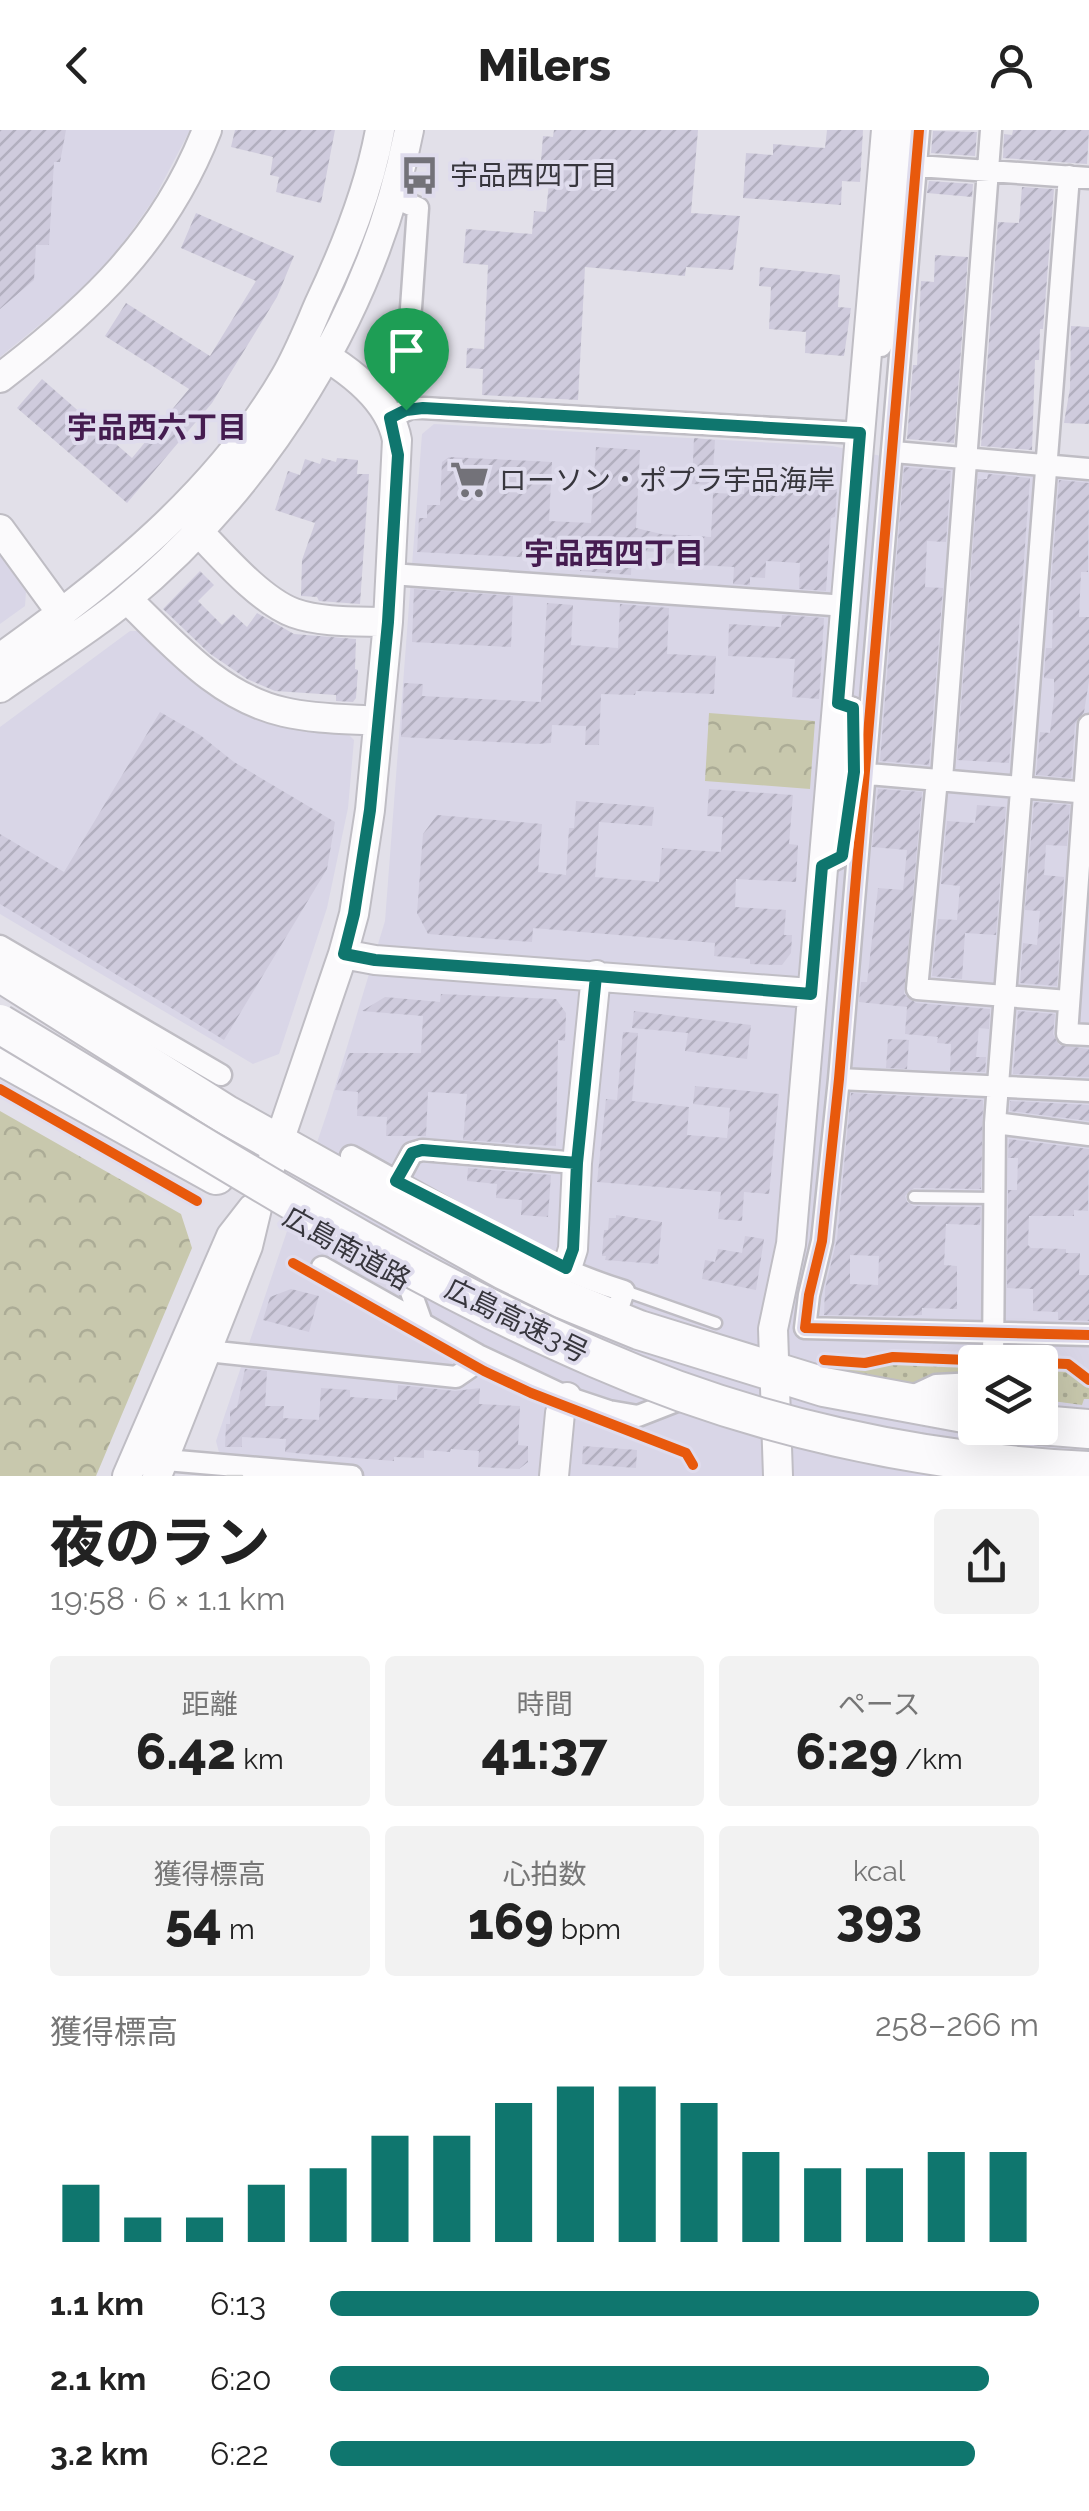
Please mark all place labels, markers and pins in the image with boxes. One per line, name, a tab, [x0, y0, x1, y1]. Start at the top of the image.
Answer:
bus stop icon: 宇品西四丁目	[399, 154, 441, 196]
place label: 宇品西四丁目	[450, 159, 618, 192]
pin	[364, 308, 449, 411]
supermarket icon: ローソン・ポプラ宇品海岸	[448, 459, 490, 501]
place label: ローソン・ポプラ宇品海岸	[499, 464, 835, 497]

